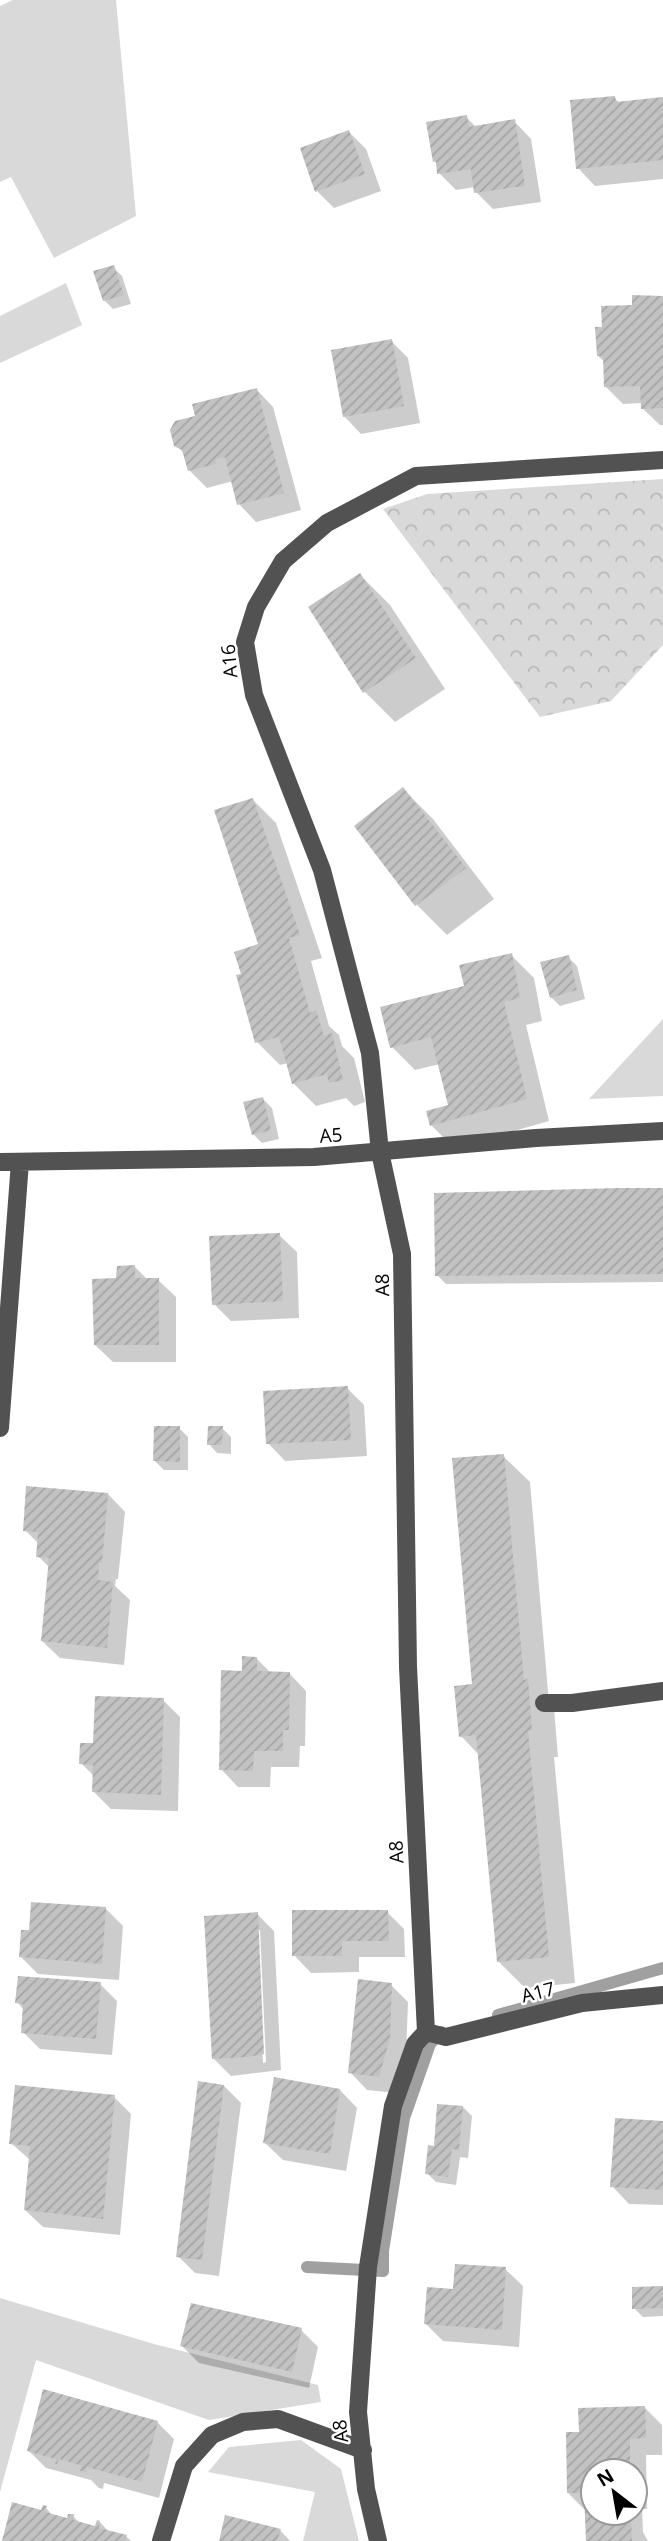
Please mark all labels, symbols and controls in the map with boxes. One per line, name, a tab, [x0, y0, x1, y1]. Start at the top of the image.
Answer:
street label: A16	[215, 643, 243, 679]
street label: A5	[319, 1121, 343, 1149]
street label: A8	[369, 1273, 395, 1297]
street label: A8	[382, 1840, 410, 1864]
street label: A17	[518, 1975, 558, 2009]
street label: A8	[326, 2418, 354, 2444]
north arrow	[579, 2457, 649, 2527]
text: N	[592, 2462, 619, 2493]

